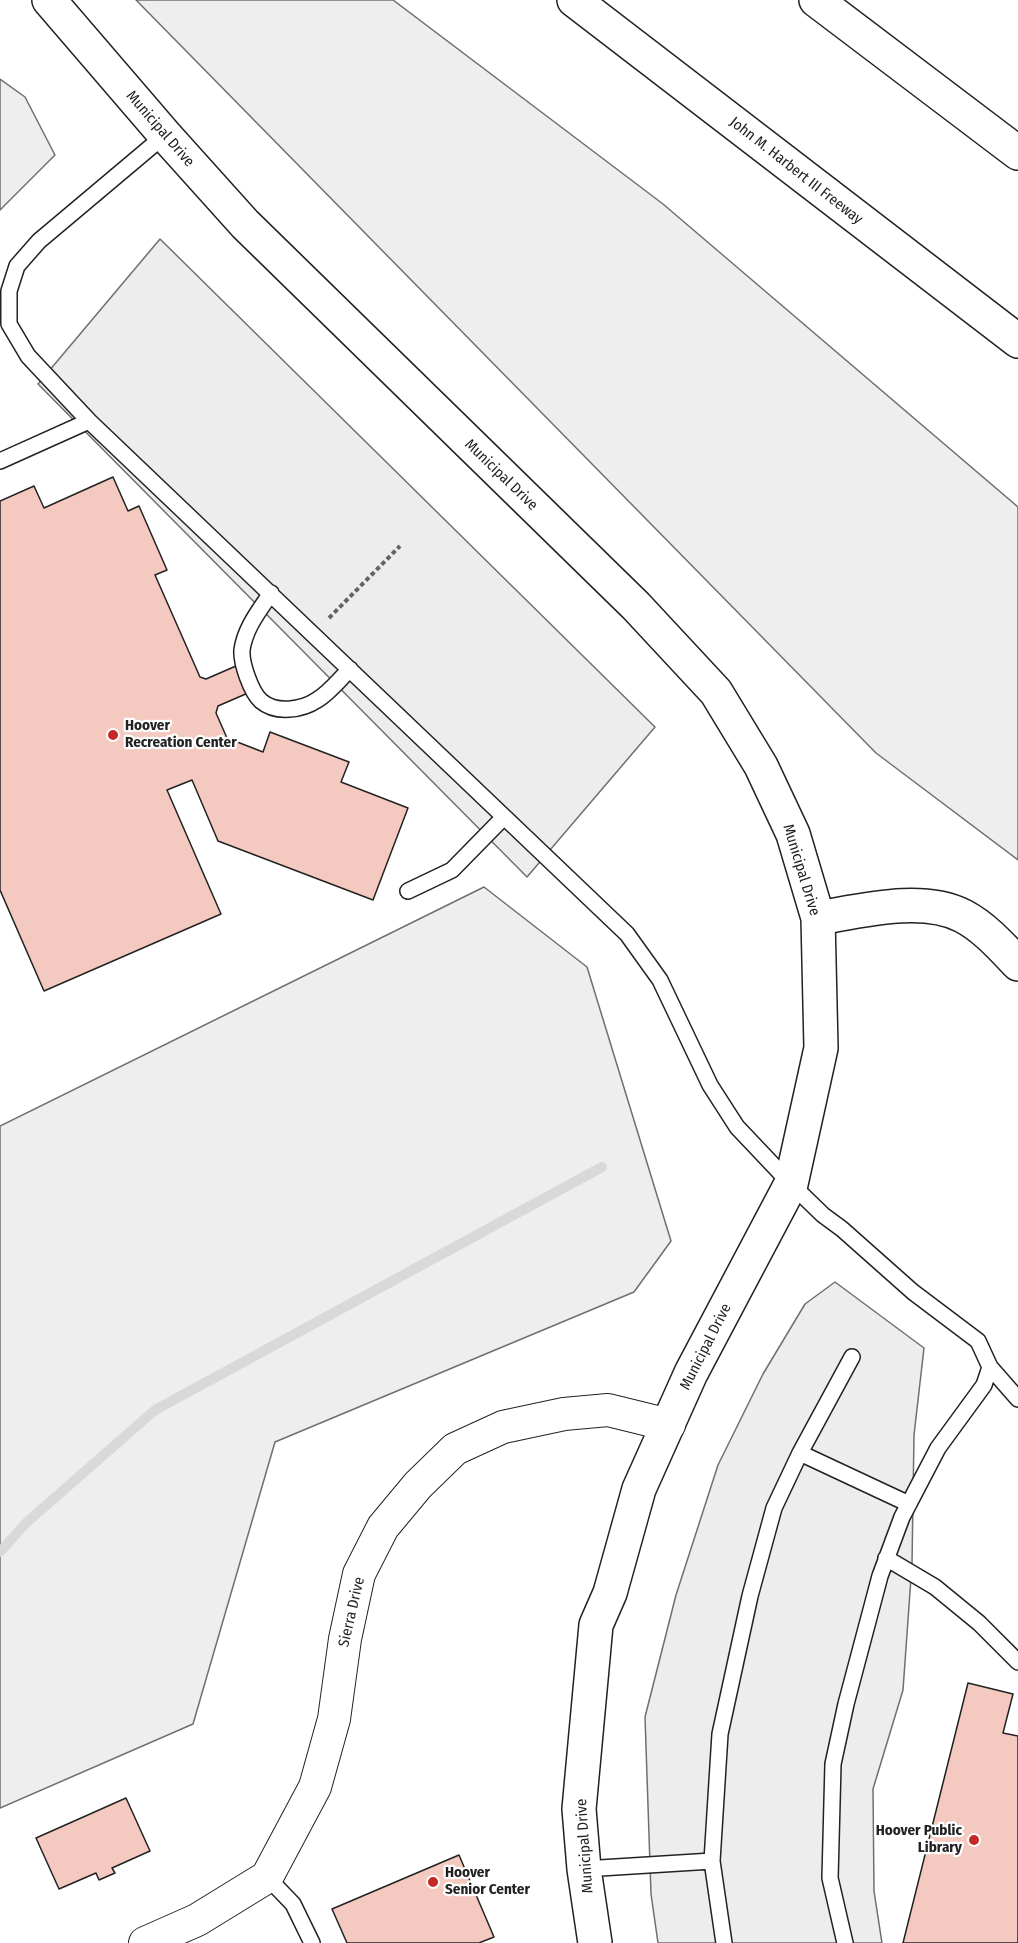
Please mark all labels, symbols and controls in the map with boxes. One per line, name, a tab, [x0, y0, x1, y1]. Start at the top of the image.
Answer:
street label: Municipal Drive	[122, 87, 198, 171]
street label: John M. Harbert III Freeway	[726, 113, 866, 229]
street label: Municipal Drive	[461, 436, 541, 514]
place label: Hoover Recreation Center	[125, 717, 237, 752]
marker: Hoover Recreation Center	[106, 728, 120, 742]
street label: Municipal Drive	[779, 822, 823, 918]
street label: Municipal Drive	[676, 1301, 736, 1393]
street label: Sierra Drive	[335, 1575, 369, 1649]
street label: Municipal Drive	[573, 1798, 597, 1894]
place label: Hoover Public Library	[876, 1822, 962, 1857]
marker: Hoover Public Library	[967, 1833, 981, 1847]
place label: Hoover Senior Center	[445, 1864, 530, 1899]
marker: Hoover Senior Center	[426, 1875, 440, 1889]

